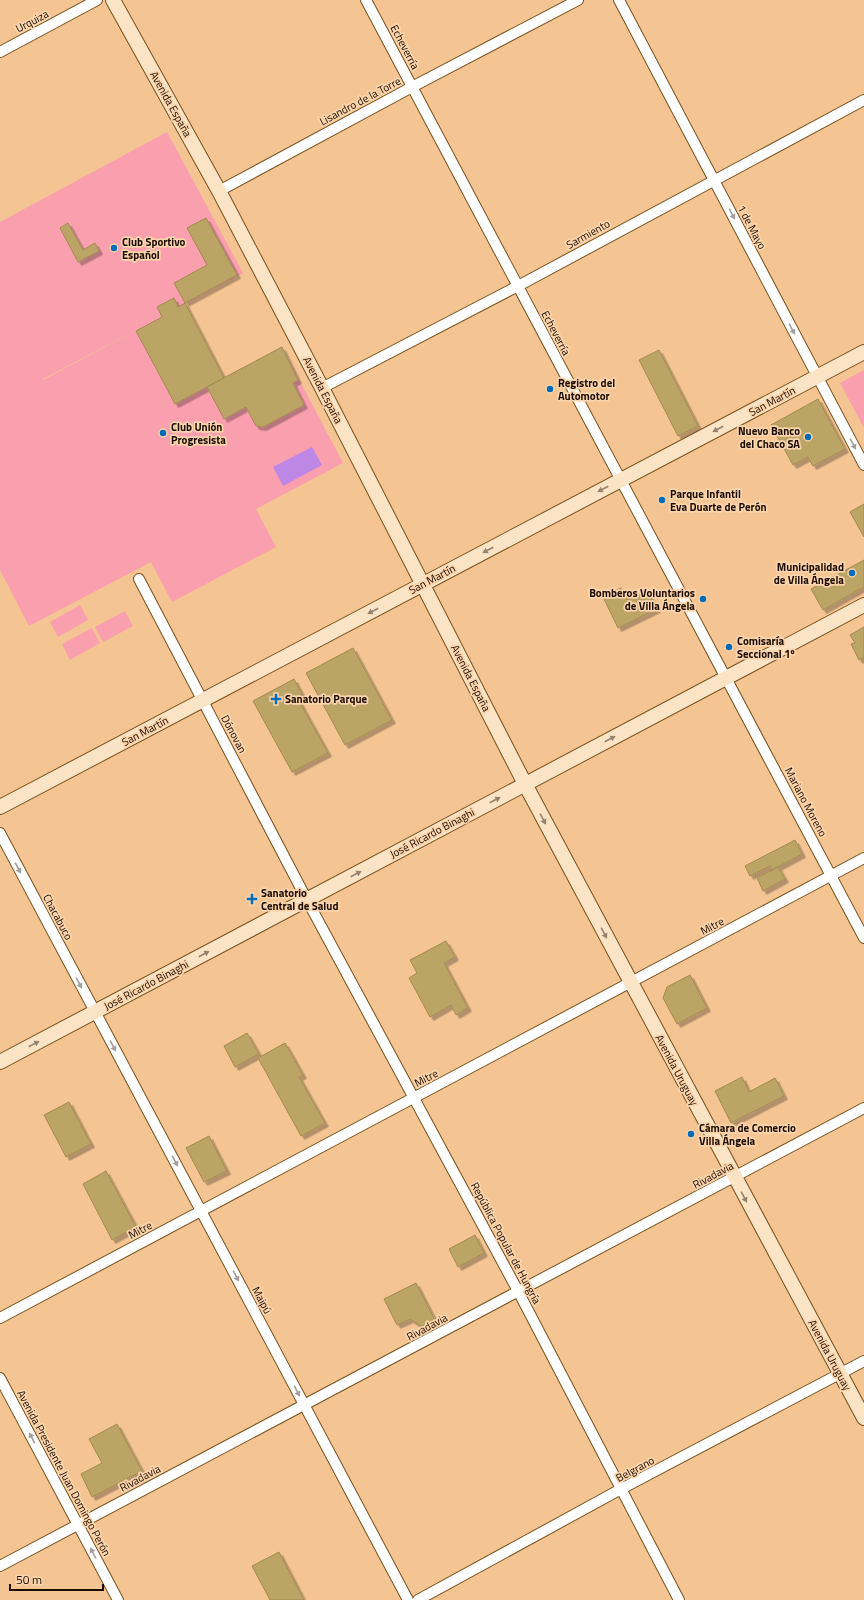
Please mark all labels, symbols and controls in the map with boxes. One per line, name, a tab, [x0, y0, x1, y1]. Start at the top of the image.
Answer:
street label: Urquiza	[13, 5, 52, 36]
street label: Echeverría	[387, 22, 424, 73]
street label: Avenida España	[146, 68, 196, 140]
street label: Lisandro de la Torre	[317, 73, 404, 129]
street label: 1 de Mayo	[734, 202, 770, 252]
one-way arrow	[729, 208, 735, 220]
street label: Sarmiento	[563, 215, 613, 253]
place label: Club Sportivo Español	[122, 234, 186, 263]
marker: Club Sportivo Español	[109, 243, 119, 253]
street label: Echeverría	[538, 308, 575, 359]
one-way arrow	[789, 323, 796, 335]
street label: Avenida España	[299, 354, 347, 427]
place label: Registro del Automotor	[558, 375, 615, 404]
street label: San Martín	[746, 382, 798, 420]
marker: Registro del Automotor	[545, 384, 555, 394]
place label: Club Unión Progresista	[171, 419, 226, 448]
place label: Nuevo Banco del Chaco SA	[738, 423, 800, 452]
one-way arrow	[712, 426, 724, 432]
marker: Club Unión Progresista	[158, 428, 168, 438]
marker: Nuevo Banco del Chaco SA	[803, 432, 813, 442]
one-way arrow	[850, 438, 856, 450]
one-way arrow	[597, 486, 609, 493]
place label: Parque Infantil Eva Duarte de Perón	[670, 486, 767, 515]
marker: Parque Infantil Eva Duarte de Perón	[657, 495, 667, 505]
one-way arrow	[482, 547, 494, 553]
place label: Municipalidad de Villa Ángela	[774, 559, 844, 588]
street label: San Martín	[406, 560, 458, 598]
marker: Municipalidad de Villa Ángela	[847, 568, 857, 578]
place label: Bomberos Voluntarios de Villa Ángela	[589, 585, 695, 614]
marker: Bomberos Voluntarios de Villa Ángela	[698, 594, 708, 604]
one-way arrow	[367, 607, 379, 614]
place label: Comisaría Seccional 1º	[737, 633, 795, 662]
street label: Avenida España	[447, 642, 495, 715]
marker: Comisaría Seccional 1º	[724, 642, 734, 652]
place label: Sanatorio Parque	[285, 691, 368, 707]
marker: Sanatorio Parque	[270, 693, 282, 705]
street label: San Martín	[119, 712, 171, 750]
street label: Dónovan	[217, 712, 251, 756]
one-way arrow	[604, 736, 616, 742]
street label: Mariano Moreno	[781, 764, 831, 840]
one-way arrow	[490, 797, 501, 803]
street label: José Ricardo Binaghi	[387, 804, 477, 862]
one-way arrow	[540, 813, 546, 825]
one-way arrow	[15, 862, 22, 874]
one-way arrow	[350, 870, 362, 877]
place label: Sanatorio Central de Salud	[261, 885, 338, 914]
street label: Chacabuco	[39, 891, 77, 943]
marker: Sanatorio Central de Salud	[246, 893, 258, 905]
street label: Mitre	[697, 913, 727, 939]
one-way arrow	[601, 928, 607, 939]
one-way arrow	[198, 951, 210, 958]
street label: José Ricardo Binaghi	[101, 956, 191, 1014]
one-way arrow	[76, 977, 83, 988]
street label: Avenida Uruguay	[652, 1032, 703, 1109]
one-way arrow	[29, 1041, 40, 1047]
one-way arrow	[110, 1041, 117, 1052]
street label: Mitre	[411, 1065, 441, 1091]
place label: Cámara de Comercio Villa Ángela	[699, 1120, 796, 1149]
marker: Cámara de Comercio Villa Ángela	[686, 1129, 696, 1139]
one-way arrow	[171, 1155, 178, 1167]
street label: Rivadavia	[690, 1157, 737, 1192]
street label: República Popular de Hungría	[467, 1179, 545, 1307]
one-way arrow	[741, 1191, 748, 1202]
street label: Mitre	[125, 1217, 155, 1243]
one-way arrow	[232, 1270, 239, 1282]
street label: Maipú	[248, 1284, 276, 1317]
street label: Rivadavia	[404, 1309, 451, 1344]
street label: Avenida Uruguay	[805, 1317, 856, 1394]
one-way arrow	[294, 1385, 300, 1396]
street label: Avenida Presidente Juan Domingo Perón	[13, 1387, 115, 1559]
one-way arrow	[29, 1433, 36, 1444]
street label: Belgrano	[613, 1452, 657, 1486]
street label: Rivadavia	[117, 1460, 164, 1495]
one-way arrow	[90, 1547, 97, 1559]
scale bar	[10, 1566, 103, 1592]
text: 50 m	[16, 1570, 42, 1589]

